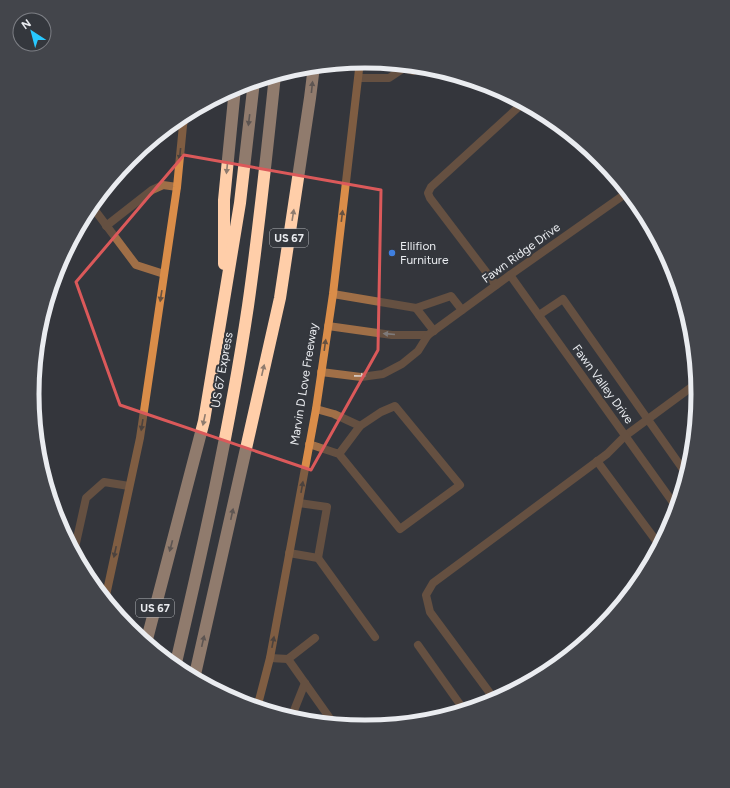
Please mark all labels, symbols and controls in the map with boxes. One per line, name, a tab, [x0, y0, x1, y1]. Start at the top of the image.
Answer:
north arrow	[12, 12, 52, 52]
text: N	[19, 17, 34, 32]
one-way arrow	[309, 81, 315, 93]
one-way arrow	[246, 114, 253, 126]
one-way arrow	[177, 148, 183, 160]
one-way arrow	[224, 162, 230, 174]
one-way arrow	[290, 209, 296, 222]
one-way arrow	[339, 210, 345, 222]
street label: Fawn Ridge Drive	[479, 220, 563, 286]
road number: US 67	[270, 229, 308, 247]
place label: Ellifion Furniture	[400, 239, 449, 267]
marker: Ellifion Furniture	[387, 248, 397, 258]
one-way arrow	[158, 290, 164, 302]
street label: Marvin D Love Freeway	[287, 321, 321, 446]
street label: US 67 Express	[208, 331, 236, 409]
one-way arrow	[383, 331, 395, 338]
one-way arrow	[322, 339, 328, 351]
street label: Fawn Valley Drive	[570, 342, 637, 427]
one-way arrow	[260, 364, 266, 376]
one-way arrow	[353, 373, 366, 379]
one-way arrow	[200, 414, 206, 426]
one-way arrow	[139, 419, 145, 431]
one-way arrow	[299, 481, 305, 493]
one-way arrow	[230, 508, 236, 520]
one-way arrow	[168, 540, 174, 552]
one-way arrow	[112, 546, 118, 558]
road number: US 67	[136, 599, 174, 617]
one-way arrow	[201, 634, 207, 647]
one-way arrow	[270, 636, 276, 649]

